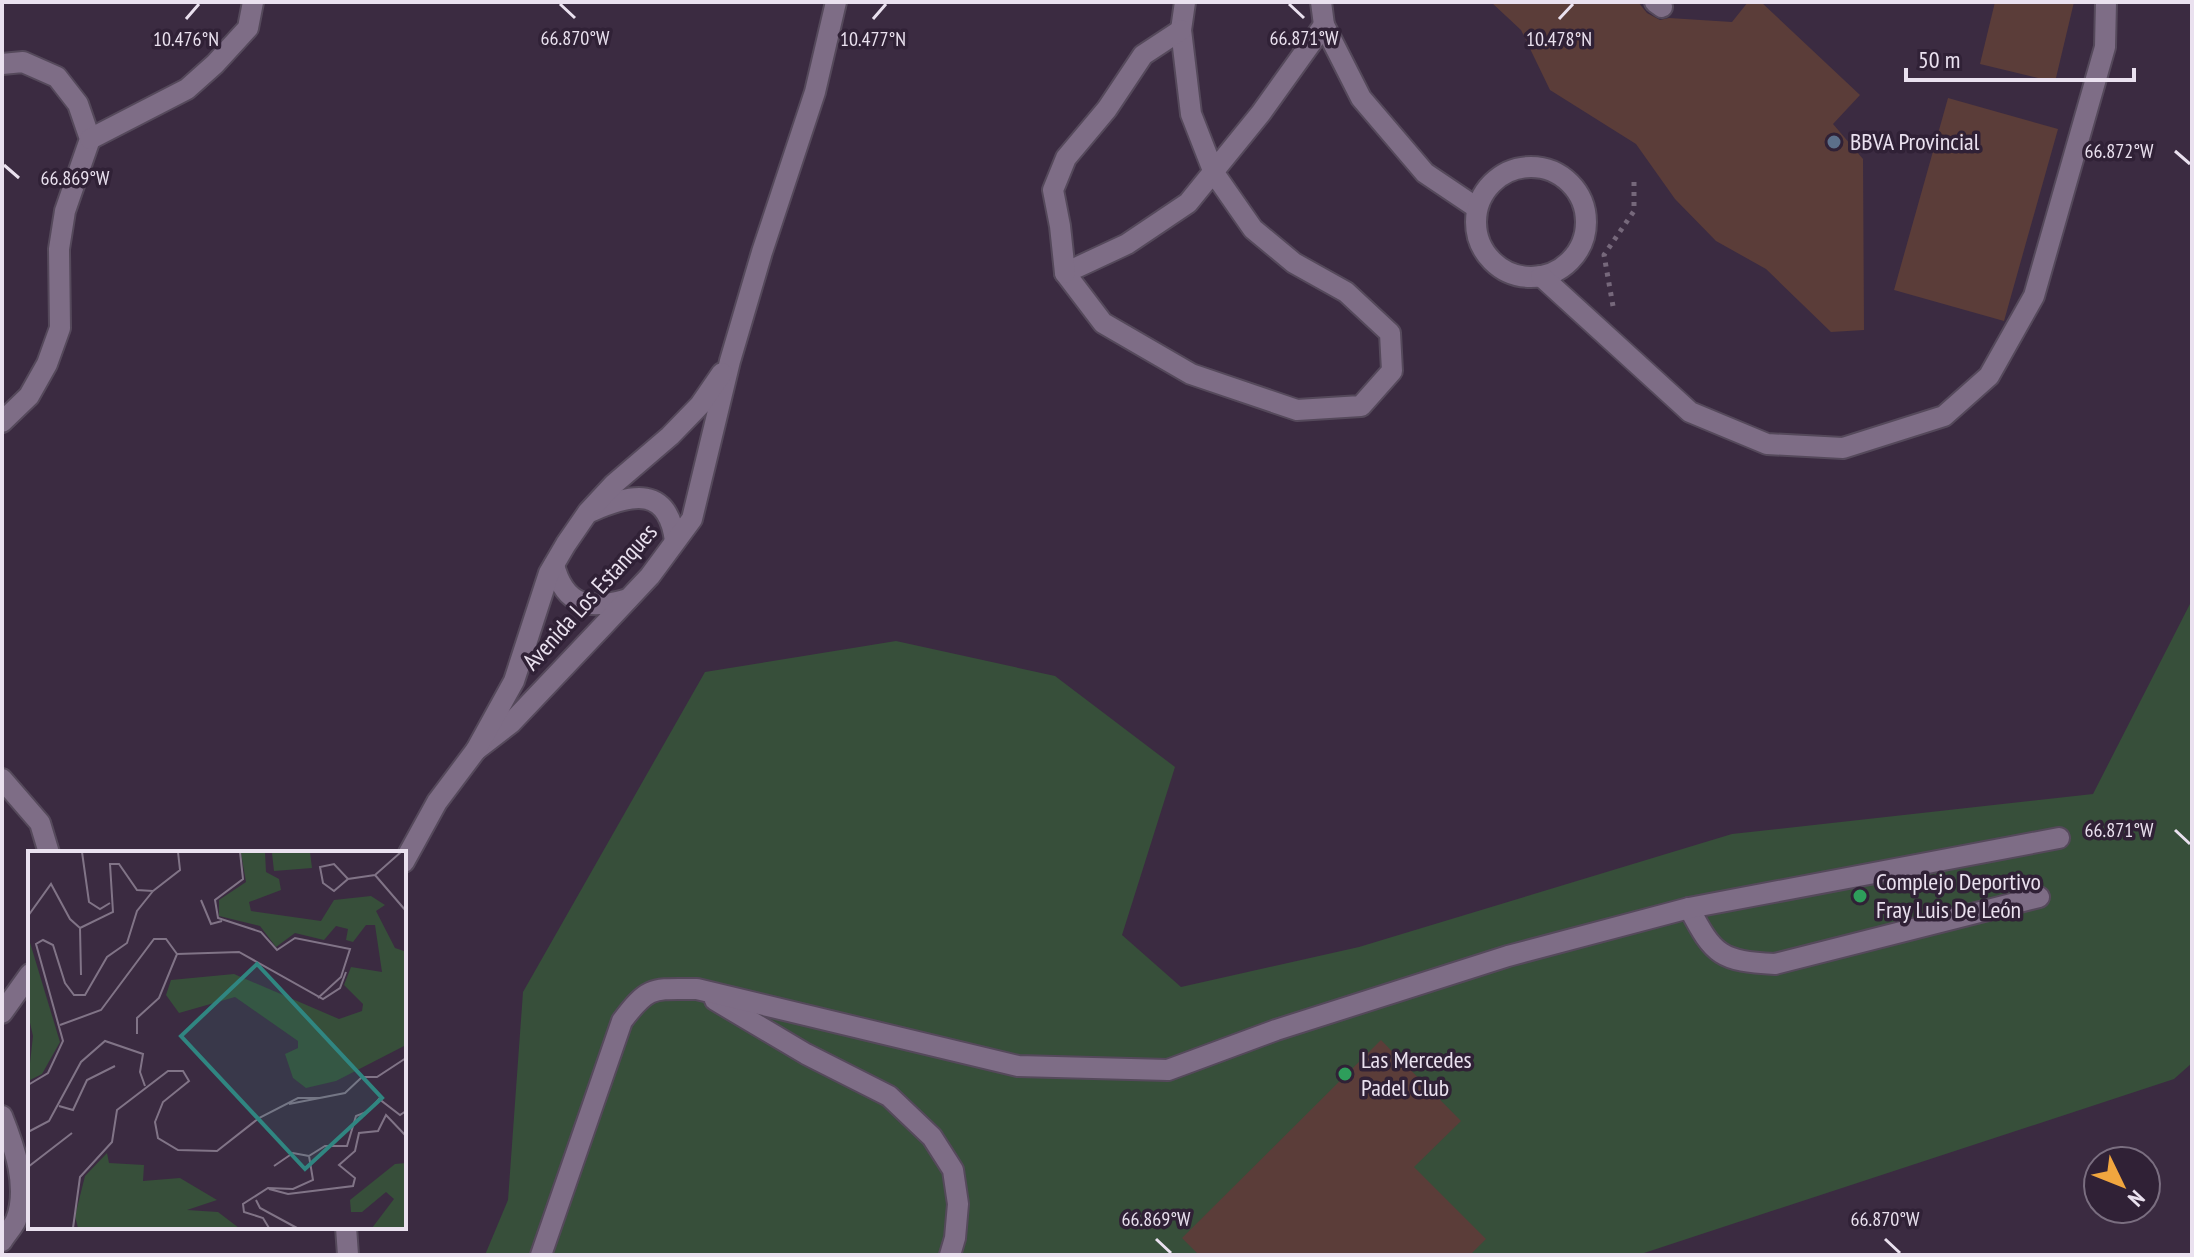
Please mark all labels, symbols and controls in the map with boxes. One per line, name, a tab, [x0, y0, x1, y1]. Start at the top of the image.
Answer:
text: 66.870°W	[541, 25, 610, 51]
text: 66.871°W	[1270, 25, 1339, 51]
text: 10.476°N	[153, 26, 219, 52]
text: 10.477°N	[840, 26, 906, 52]
text: 10.478°N	[1526, 26, 1592, 52]
scale bar	[1906, 32, 2134, 82]
text: 50 m	[1918, 44, 1960, 75]
place label: BBVA Provincial	[1850, 126, 1980, 157]
marker: BBVA Provincial	[1825, 133, 1843, 151]
text: 66.872°W	[2085, 138, 2154, 164]
text: 66.869°W	[41, 165, 110, 191]
street label: Avenida Los Estanques	[516, 517, 664, 677]
text: 66.871°W	[2085, 817, 2154, 843]
inset map	[28, 851, 406, 1229]
place label: Complejo Deportivo Fray Luis De León	[1876, 866, 2041, 925]
marker: Complejo Deportivo Fray Luis De León	[1851, 887, 1869, 905]
place label: Las Mercedes Padel Club	[1361, 1044, 1472, 1103]
marker: Las Mercedes Padel Club	[1336, 1065, 1354, 1083]
north arrow	[2082, 1145, 2162, 1225]
text: N	[2122, 1185, 2151, 1213]
text: 66.869°W	[1122, 1206, 1191, 1232]
text: 66.870°W	[1851, 1206, 1920, 1232]

